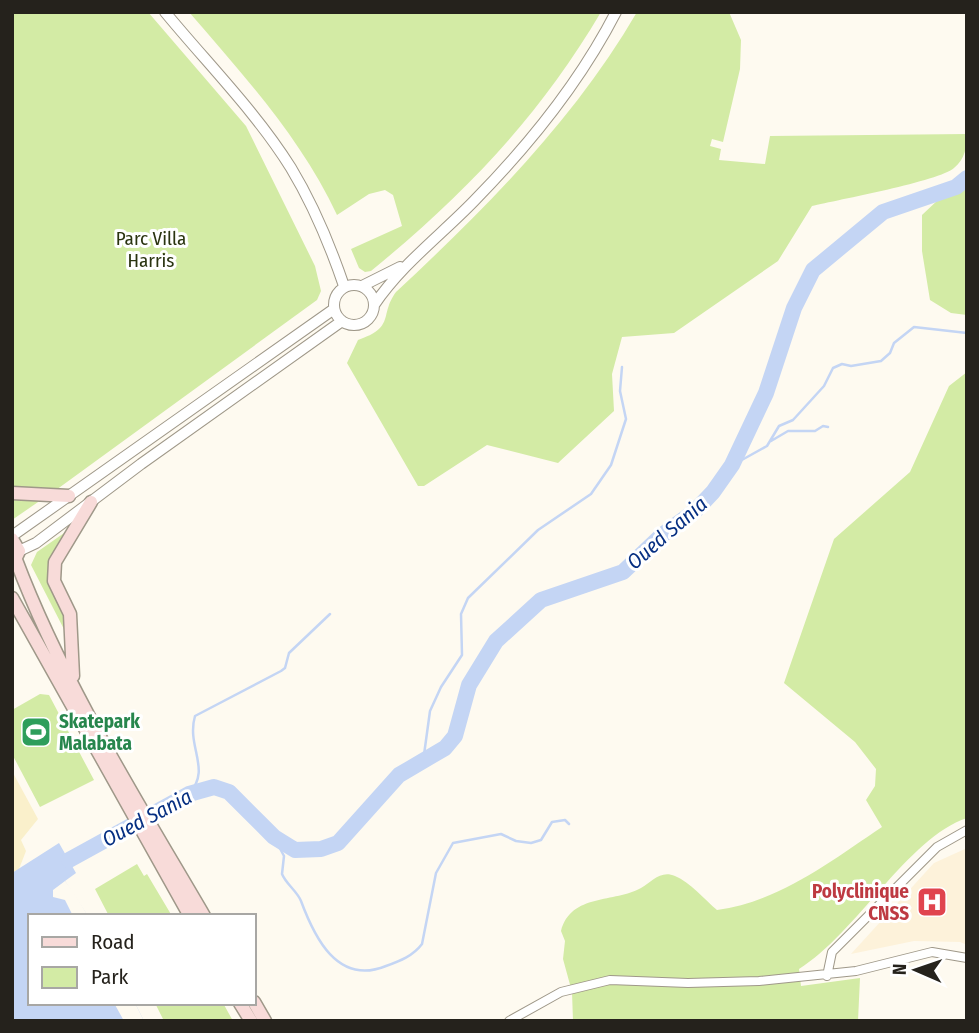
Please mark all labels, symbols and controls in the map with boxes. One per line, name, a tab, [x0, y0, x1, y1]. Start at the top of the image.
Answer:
park label: Parc Villa Harris	[116, 227, 186, 272]
water label: Oued Sania	[621, 491, 713, 575]
place label: Skatepark Malabata	[59, 710, 140, 755]
sports icon: Skatepark Malabata	[19, 715, 53, 749]
water label: Oued Sania	[98, 783, 196, 853]
place label: Polyclinique CNSS	[812, 880, 909, 925]
hospital icon: Polyclinique CNSS	[915, 885, 949, 919]
legend	[28, 914, 256, 1005]
text: Road	[91, 929, 135, 955]
north arrow	[881, 935, 951, 1005]
text: N	[888, 963, 911, 976]
text: Park	[91, 964, 129, 990]

